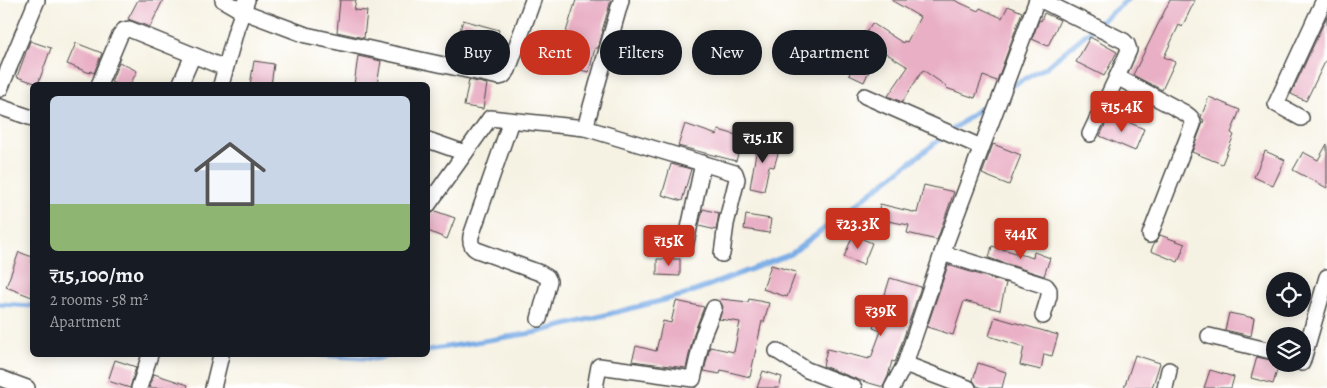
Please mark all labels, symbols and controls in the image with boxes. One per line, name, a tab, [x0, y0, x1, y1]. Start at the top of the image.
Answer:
chip: Buy	[445, 30, 510, 75]
chip: Rent	[520, 30, 590, 75]
chip: Filters	[600, 30, 682, 75]
chip: New	[692, 30, 762, 75]
chip: Apartment	[772, 30, 887, 75]
pin: ₹15.4K	[1081, 90, 1163, 133]
text: ₹15.4K	[1102, 96, 1142, 118]
pin: ₹15.1K	[722, 121, 804, 164]
text: ₹15.1K	[743, 127, 783, 149]
icon: home	[185, 129, 275, 219]
pin: ₹23.3K	[817, 208, 899, 250]
text: ₹23.3K	[837, 213, 879, 235]
pin: ₹44K	[991, 218, 1051, 260]
text: ₹44K	[1005, 223, 1037, 245]
pin: ₹15K	[639, 224, 699, 267]
text: ₹15K	[654, 230, 684, 252]
text: ₹15,100/mo	[50, 261, 144, 289]
map controls	[1266, 272, 1311, 372]
button: locate	[1266, 272, 1311, 317]
text: 2 rooms · 58 m²	[50, 289, 148, 311]
pin: ₹39K	[851, 294, 911, 337]
text: ₹39K	[866, 300, 896, 322]
text: Apartment	[50, 311, 121, 333]
button: layers	[1266, 327, 1311, 372]

